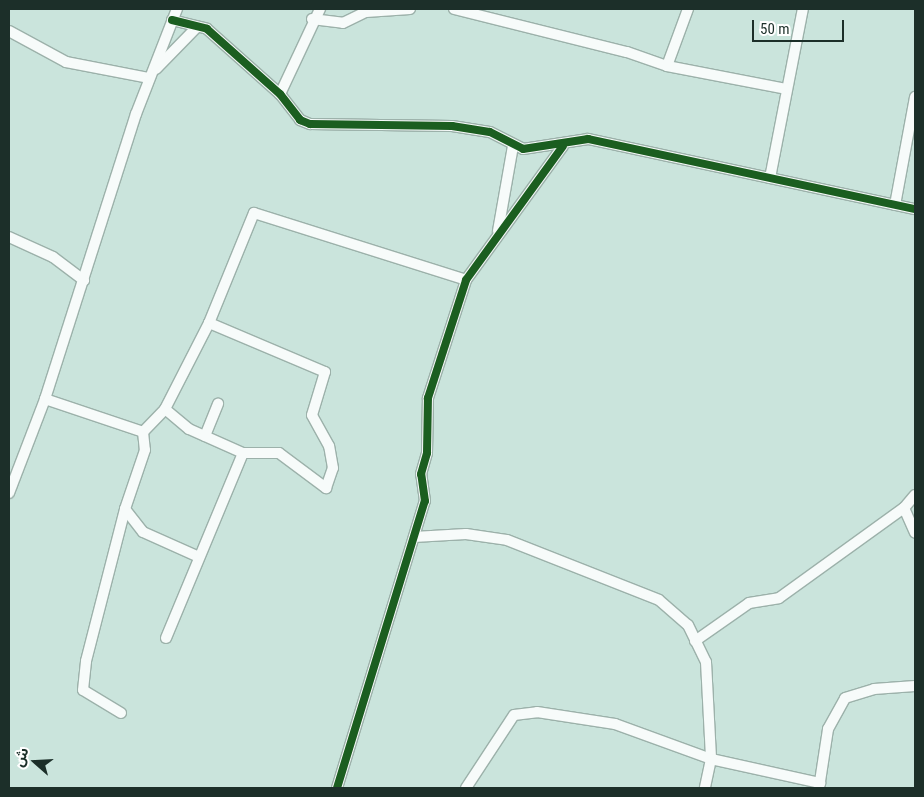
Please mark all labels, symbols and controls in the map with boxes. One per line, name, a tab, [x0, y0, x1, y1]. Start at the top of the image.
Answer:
scale bar	[754, 10, 846, 42]
text: 50 m	[760, 20, 790, 38]
north arrow	[10, 737, 60, 787]
text: ش	[10, 745, 32, 769]

